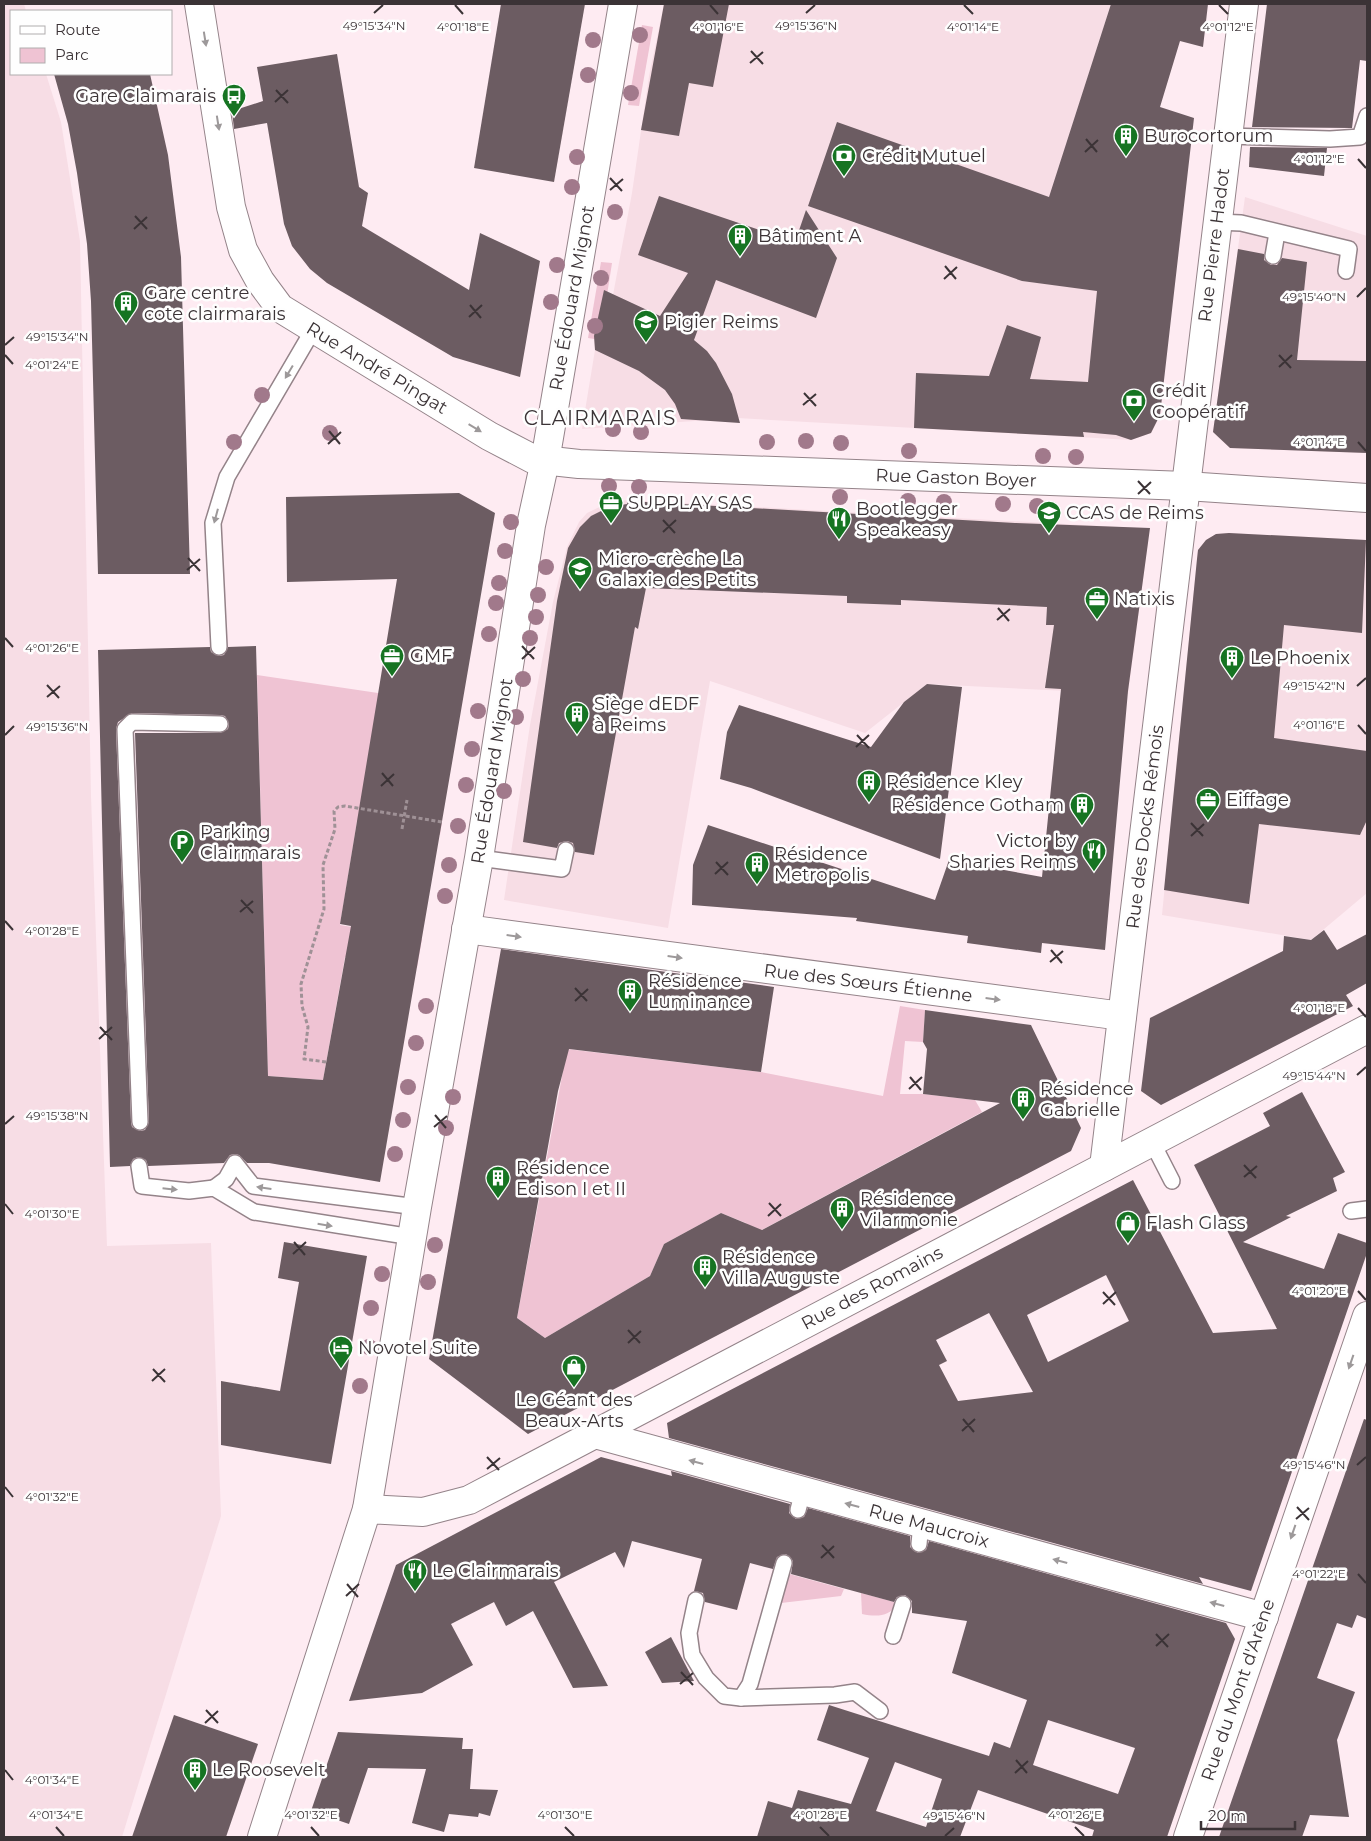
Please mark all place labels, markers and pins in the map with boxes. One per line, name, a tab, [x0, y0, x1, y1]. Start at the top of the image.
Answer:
bus stop icon: Gare Claimarais	[221, 83, 247, 117]
place label: Gare Claimarais	[75, 85, 216, 107]
building icon: Burocortorum	[1113, 123, 1139, 157]
place label: Burocortorum	[1144, 125, 1273, 147]
bank icon: Crédit Mutuel	[831, 143, 857, 177]
place label: Crédit Mutuel	[862, 145, 986, 167]
building icon: Bâtiment A	[727, 223, 753, 257]
place label: Bâtiment A	[758, 225, 862, 247]
place label: Gare centre cote clairmarais	[144, 282, 286, 325]
building icon: Gare centre cote clairmarais	[113, 290, 139, 324]
school or university icon: Pigier Reims	[633, 309, 659, 343]
place label: Pigier Reims	[664, 311, 779, 333]
place label: Crédit Coopératif	[1152, 380, 1246, 423]
bank icon: Crédit Coopératif	[1121, 388, 1147, 422]
office icon: SUPPLAY SAS	[598, 490, 624, 524]
place label: SUPPLAY SAS	[628, 492, 753, 514]
place label: Bootlegger Speakeasy	[856, 498, 958, 541]
school or university icon: CCAS de Reims	[1036, 500, 1062, 534]
place label: CCAS de Reims	[1066, 502, 1204, 524]
restaurant icon: Bootlegger Speakeasy	[826, 506, 852, 540]
place label: Micro-crèche La Galaxie des Petits	[598, 548, 756, 591]
school or university icon: Micro-crèche La Galaxie des Petits	[567, 556, 593, 590]
office icon: Natixis	[1084, 586, 1110, 620]
place label: Natixis	[1114, 588, 1175, 610]
office icon: GMF	[379, 643, 405, 677]
place label: GMF	[410, 645, 453, 667]
building icon: Le Phoenix	[1219, 645, 1245, 679]
place label: Le Phoenix	[1250, 647, 1350, 669]
place label: Siège dEDF à Reims	[594, 693, 699, 736]
building icon: Siège dEDF à Reims	[564, 701, 590, 735]
building icon: Résidence Kley	[856, 769, 882, 803]
place label: Résidence Kley	[886, 771, 1023, 793]
office icon: Eiffage	[1195, 787, 1221, 821]
place label: Eiffage	[1226, 789, 1289, 811]
building icon: Résidence Gotham	[1069, 792, 1095, 826]
place label: Résidence Gotham	[891, 794, 1064, 816]
place label: Parking Clairmarais	[200, 821, 301, 864]
parking icon: Parking Clairmarais	[169, 829, 195, 863]
place label: Victor by Sharies Reims	[949, 830, 1076, 873]
restaurant icon: Victor by Sharies Reims	[1081, 838, 1107, 872]
place label: Résidence Metropolis	[774, 843, 870, 886]
building icon: Résidence Metropolis	[744, 851, 770, 885]
place label: Résidence Luminance	[648, 970, 750, 1013]
building icon: Résidence Luminance	[617, 978, 643, 1012]
place label: Résidence Gabrielle	[1040, 1078, 1134, 1121]
building icon: Résidence Gabrielle	[1010, 1086, 1036, 1120]
place label: Résidence Edison I et II	[516, 1157, 626, 1200]
building icon: Résidence Edison I et II	[485, 1165, 511, 1199]
place label: Résidence Vilarmonie	[860, 1188, 958, 1231]
building icon: Résidence Vilarmonie	[829, 1196, 855, 1230]
shop icon: Flash Glass	[1115, 1210, 1141, 1244]
place label: Flash Glass	[1146, 1212, 1246, 1234]
place label: Résidence Villa Auguste	[722, 1246, 840, 1289]
building icon: Résidence Villa Auguste	[692, 1254, 718, 1288]
hotel icon: Novotel Suite	[328, 1335, 354, 1369]
place label: Novotel Suite	[358, 1337, 478, 1359]
shop icon: Le Géant des Beaux-Arts	[561, 1354, 587, 1388]
place label: Le Géant des Beaux-Arts	[515, 1389, 633, 1432]
restaurant icon: Le Clairmarais	[402, 1558, 428, 1592]
place label: Le Clairmarais	[432, 1560, 559, 1582]
building icon: Le Roosevelt	[182, 1757, 208, 1791]
place label: Le Roosevelt	[212, 1759, 325, 1781]

